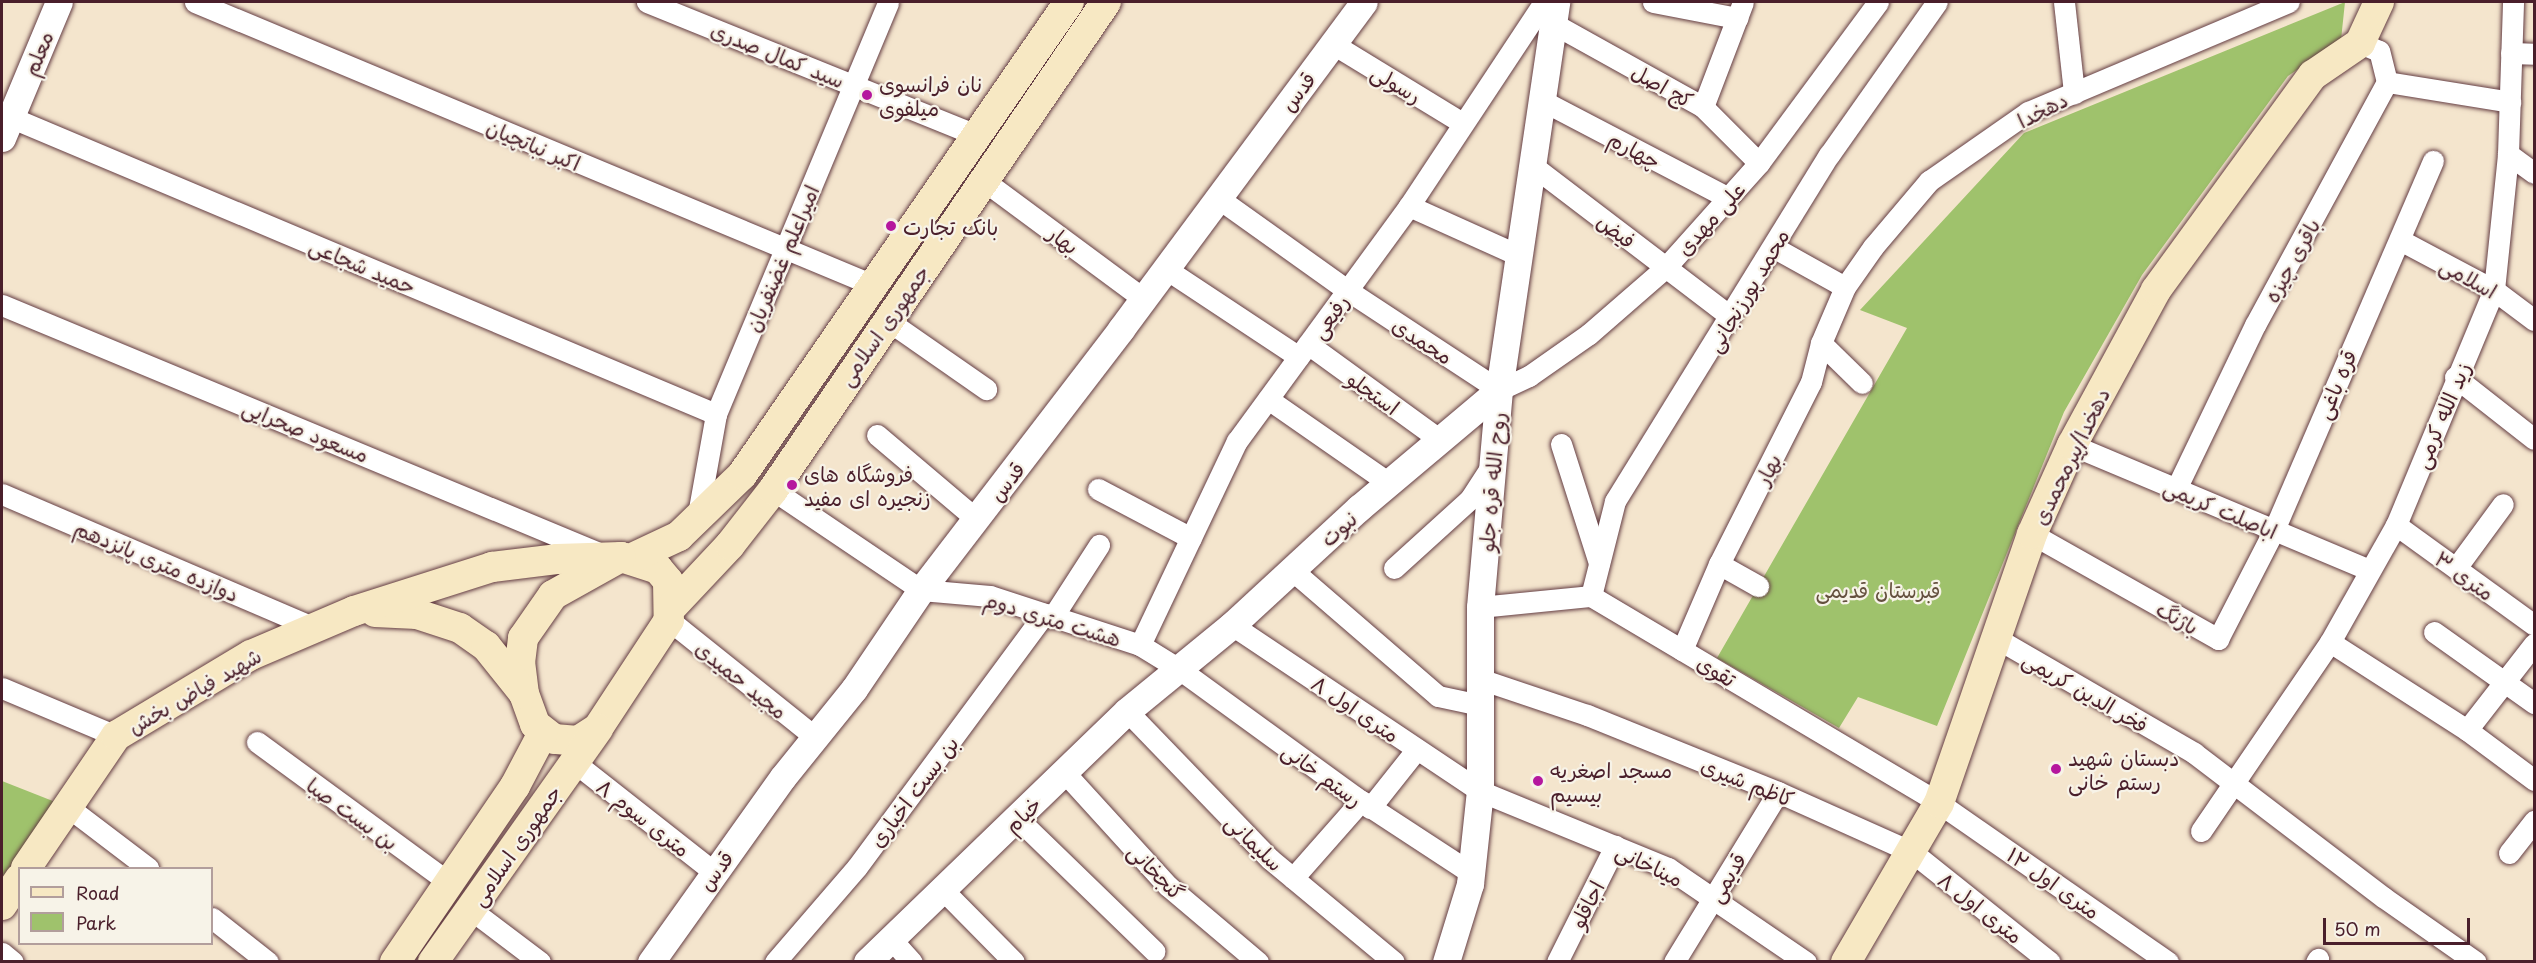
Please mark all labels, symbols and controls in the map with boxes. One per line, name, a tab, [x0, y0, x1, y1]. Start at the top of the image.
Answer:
street label: سید کمال صدری	[708, 16, 848, 92]
street label: معلم	[16, 27, 58, 79]
street label: رسولی	[1367, 58, 1427, 108]
street label: کج اصل	[1628, 58, 1698, 112]
street label: قدس	[1274, 66, 1320, 116]
place label: نان فرانسوی میلفوی	[879, 70, 982, 120]
street label: دهخدا	[2013, 86, 2071, 132]
marker: نان فرانسوی میلفوی	[860, 88, 874, 102]
street label: اکبر نباتچیان	[483, 113, 585, 175]
street label: چهارم	[1605, 125, 1665, 173]
street label: علی مهدی	[1670, 176, 1750, 260]
street label: امیراعلم غضنفریان	[739, 181, 823, 335]
street label: فیض	[1593, 207, 1641, 253]
place label: بانک تجارت	[903, 213, 998, 239]
street label: باقری چیزه	[2258, 214, 2324, 306]
marker: بانک تجارت	[884, 219, 898, 233]
street label: بهار	[1044, 219, 1084, 259]
street label: محمد پورزنجانی	[1700, 224, 1794, 356]
street label: حمید شجاعی	[306, 231, 420, 299]
street label: اسلامی	[2436, 251, 2502, 303]
street label: جمهوری اسلامی	[832, 260, 934, 390]
street label: رفیعی	[1304, 289, 1354, 343]
street label: محمدی	[1388, 311, 1458, 369]
street label: قره باغی	[2309, 346, 2361, 422]
street label: زید الله کرمی	[2407, 358, 2475, 472]
street label: استجلو	[1343, 365, 1405, 419]
street label: دهخدا/پیرمحمدی	[2026, 383, 2114, 529]
street label: مسعود صحرایی	[239, 393, 373, 467]
street label: روح الله قره جلو	[1472, 411, 1510, 553]
street label: بهار	[1749, 449, 1785, 489]
street label: قدس	[983, 456, 1029, 506]
place label: فروشگاه های زنجیره ای مفید	[804, 460, 931, 510]
street label: اباصلت کریمی	[2160, 473, 2282, 543]
marker: فروشگاه های زنجیره ای مفید	[785, 478, 799, 492]
street label: نبوت	[1315, 505, 1361, 551]
street label: دوازده متری پانزدهم	[71, 514, 243, 606]
street label: ۳ متری	[2430, 545, 2500, 605]
park label: قبرستان قدیمى	[1816, 576, 1940, 602]
street label: هشت متری دوم	[982, 585, 1124, 651]
street label: باژنگ	[2152, 595, 2204, 639]
street label: مجید حمیدی	[691, 635, 793, 723]
street label: شهید فیاض بخش	[123, 642, 265, 738]
street label: فخر الدین کریمی	[2019, 645, 2153, 737]
street label: تقوی	[1693, 649, 1741, 691]
street label: ۸ متری اول	[1307, 669, 1405, 747]
street label: بن بست اخباری	[863, 731, 963, 851]
street label: رستم خانی	[1278, 737, 1368, 811]
place label: دبستان شهید رستم خانی	[2068, 744, 2180, 794]
street label: کاظم شیری	[1698, 751, 1798, 811]
place label: مسجد اصغریه بیسیم	[1550, 756, 1672, 806]
marker: دبستان شهید رستم خانی	[2049, 762, 2063, 776]
street label: بن بست صبا	[302, 771, 404, 855]
street label: ۸ متری سوم	[592, 773, 696, 861]
marker: مسجد اصغریه بیسیم	[1531, 774, 1545, 788]
street label: جمهوری اسلامی	[464, 780, 566, 910]
street label: خیام	[998, 790, 1046, 838]
street label: سلیمانی	[1221, 808, 1289, 876]
street label: میناخانی	[1612, 837, 1688, 891]
street label: گنجخانی	[1124, 838, 1190, 904]
street label: ۱۲ متری اول	[2003, 841, 2105, 923]
street label: قدس	[692, 845, 738, 895]
street label: قدیمی	[1702, 848, 1750, 906]
street label: ۸ متری اول	[1934, 866, 2028, 948]
legend	[18, 867, 213, 945]
street label: اجاقلو	[1563, 876, 1609, 932]
text: Road	[76, 879, 120, 906]
scale bar	[2326, 906, 2473, 944]
text: Park	[76, 909, 116, 936]
text: 50 m	[2334, 915, 2381, 942]

